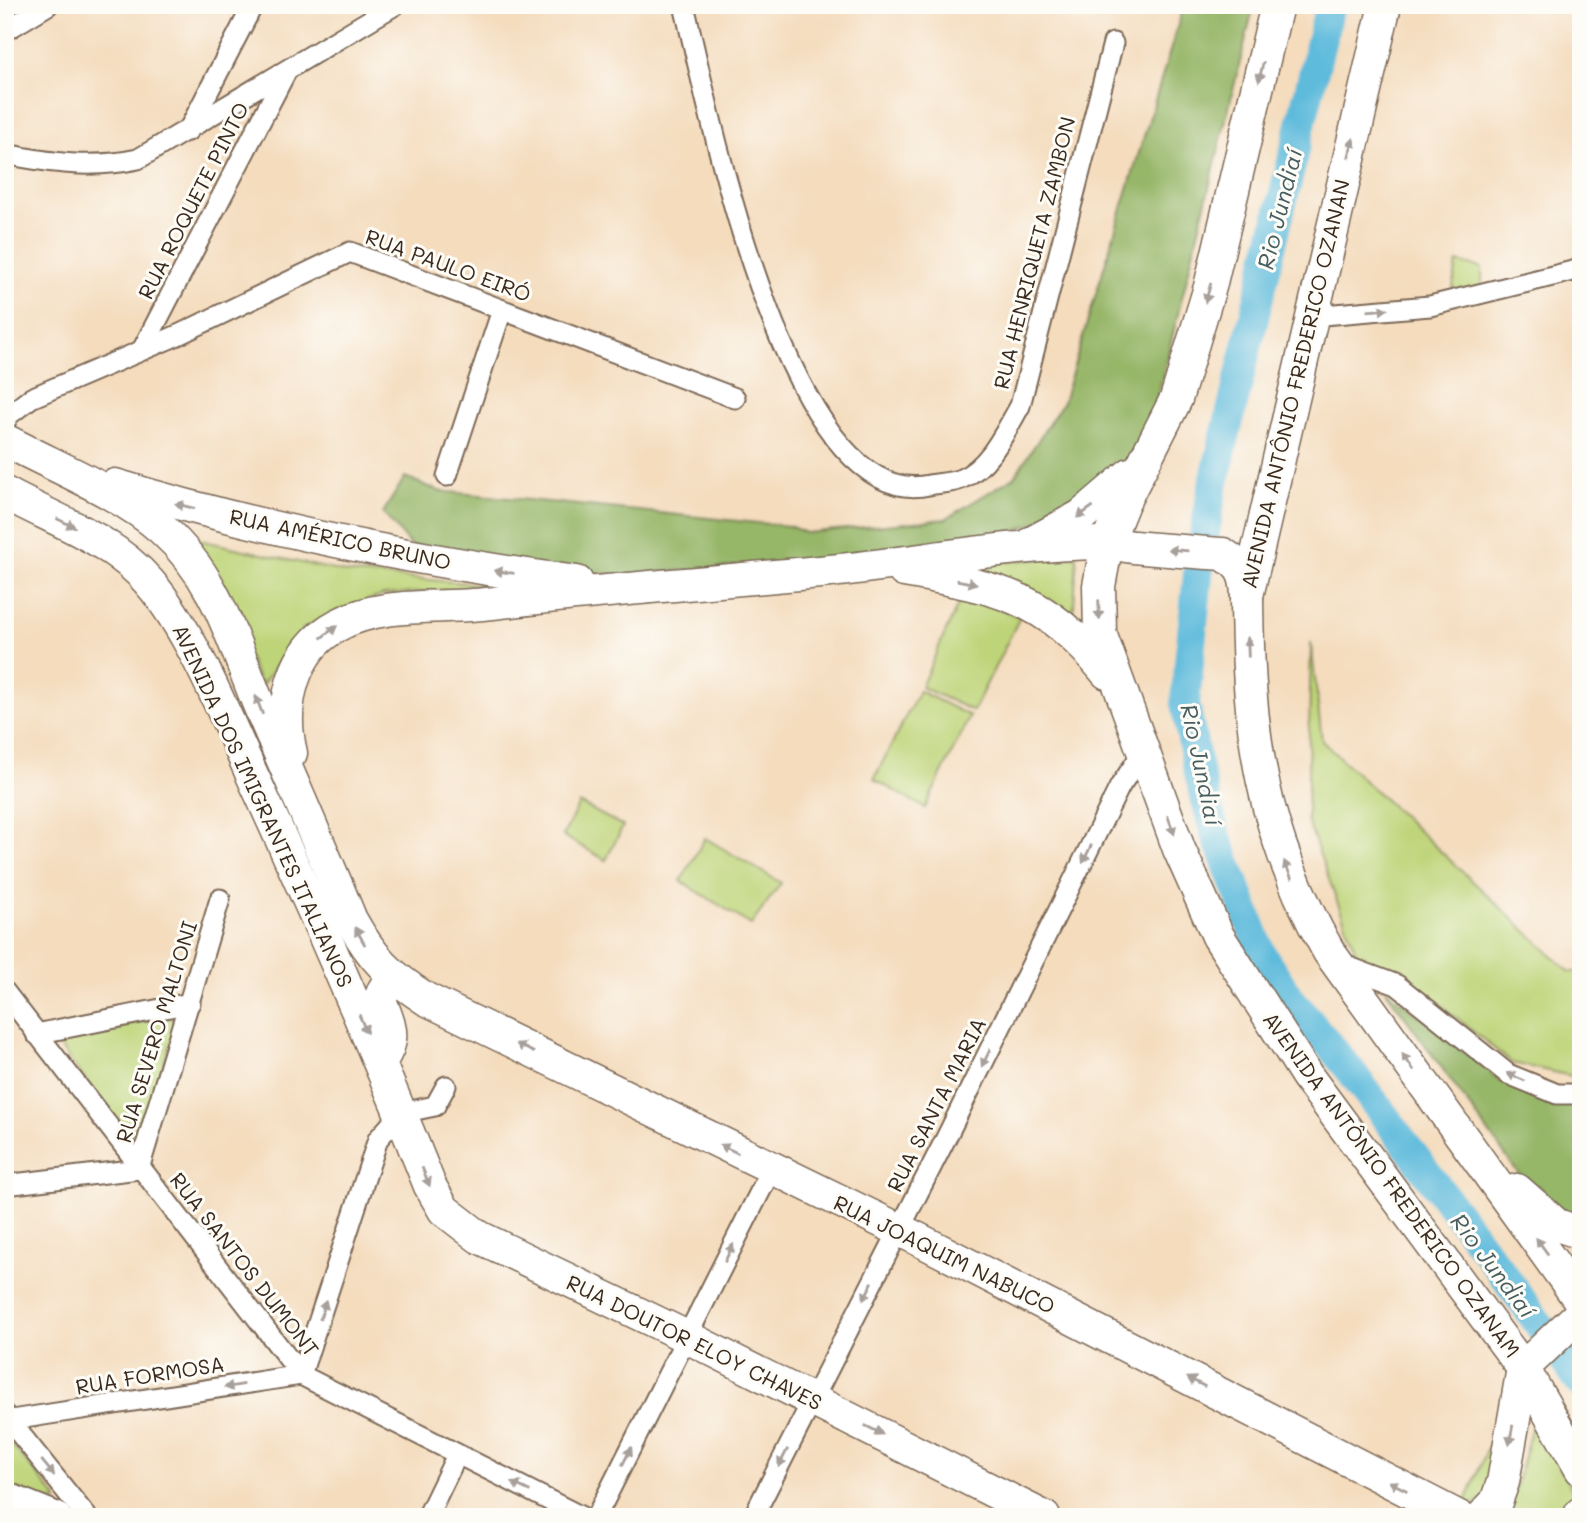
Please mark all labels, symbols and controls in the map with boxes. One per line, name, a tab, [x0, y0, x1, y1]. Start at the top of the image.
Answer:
one-way arrow	[1255, 61, 1266, 83]
street label: RUA ROQUETE PINTO	[131, 97, 254, 303]
street label: RUA HENRIQUETA ZAMBON	[987, 114, 1080, 392]
one-way arrow	[1346, 136, 1357, 158]
water label: Rio Jundiaí	[1249, 144, 1309, 272]
street label: AVENIDA ANTÔNIO FREDERICO OZANAN	[1234, 176, 1355, 591]
street label: RUA PAULO EIRÓ	[362, 222, 535, 307]
one-way arrow	[1202, 282, 1213, 304]
one-way arrow	[1368, 304, 1390, 315]
one-way arrow	[174, 500, 196, 511]
street label: RUA AMÉRICO BRUNO	[227, 502, 453, 575]
one-way arrow	[1076, 505, 1094, 519]
one-way arrow	[56, 518, 77, 529]
one-way arrow	[1166, 544, 1188, 555]
one-way arrow	[493, 566, 515, 577]
one-way arrow	[956, 577, 978, 588]
one-way arrow	[1094, 600, 1105, 622]
street label: AVENIDA DOS IMIGRANTES ITALIANOS	[167, 620, 360, 991]
one-way arrow	[320, 624, 338, 639]
one-way arrow	[1242, 636, 1253, 658]
one-way arrow	[254, 695, 265, 716]
water label: Rio Jundiaí	[1174, 701, 1230, 829]
one-way arrow	[1165, 815, 1176, 836]
one-way arrow	[1081, 844, 1092, 864]
one-way arrow	[1282, 859, 1293, 880]
street label: RUA SEVERO MALTONI	[109, 918, 202, 1146]
one-way arrow	[354, 926, 366, 946]
street label: AVENIDA ANTÔNIO FREDERICO OZANAM	[1258, 1006, 1527, 1362]
one-way arrow	[358, 1013, 369, 1034]
street label: RUA SANTA MARIA	[880, 1013, 991, 1196]
one-way arrow	[515, 1043, 535, 1054]
one-way arrow	[980, 1048, 991, 1068]
one-way arrow	[1401, 1053, 1415, 1071]
one-way arrow	[1506, 1071, 1526, 1083]
one-way arrow	[719, 1144, 739, 1155]
one-way arrow	[421, 1166, 432, 1187]
street label: RUA SANTOS DUMONT	[165, 1167, 326, 1362]
street label: RUA JOAQUIM NABUCO	[829, 1188, 1060, 1319]
water label: Rio Jundiaí	[1445, 1207, 1544, 1325]
one-way arrow	[1534, 1238, 1549, 1256]
one-way arrow	[724, 1243, 735, 1263]
street label: RUA DOUTOR ELOY CHAVES	[562, 1268, 827, 1415]
one-way arrow	[862, 1281, 873, 1301]
one-way arrow	[318, 1300, 328, 1321]
street label: RUA FORMOSA	[73, 1349, 226, 1400]
one-way arrow	[1186, 1376, 1206, 1388]
one-way arrow	[223, 1381, 245, 1392]
one-way arrow	[1505, 1424, 1516, 1446]
one-way arrow	[864, 1425, 884, 1436]
one-way arrow	[621, 1446, 632, 1466]
one-way arrow	[777, 1448, 788, 1468]
one-way arrow	[41, 1459, 56, 1477]
one-way arrow	[1388, 1480, 1408, 1491]
one-way arrow	[511, 1481, 531, 1492]

